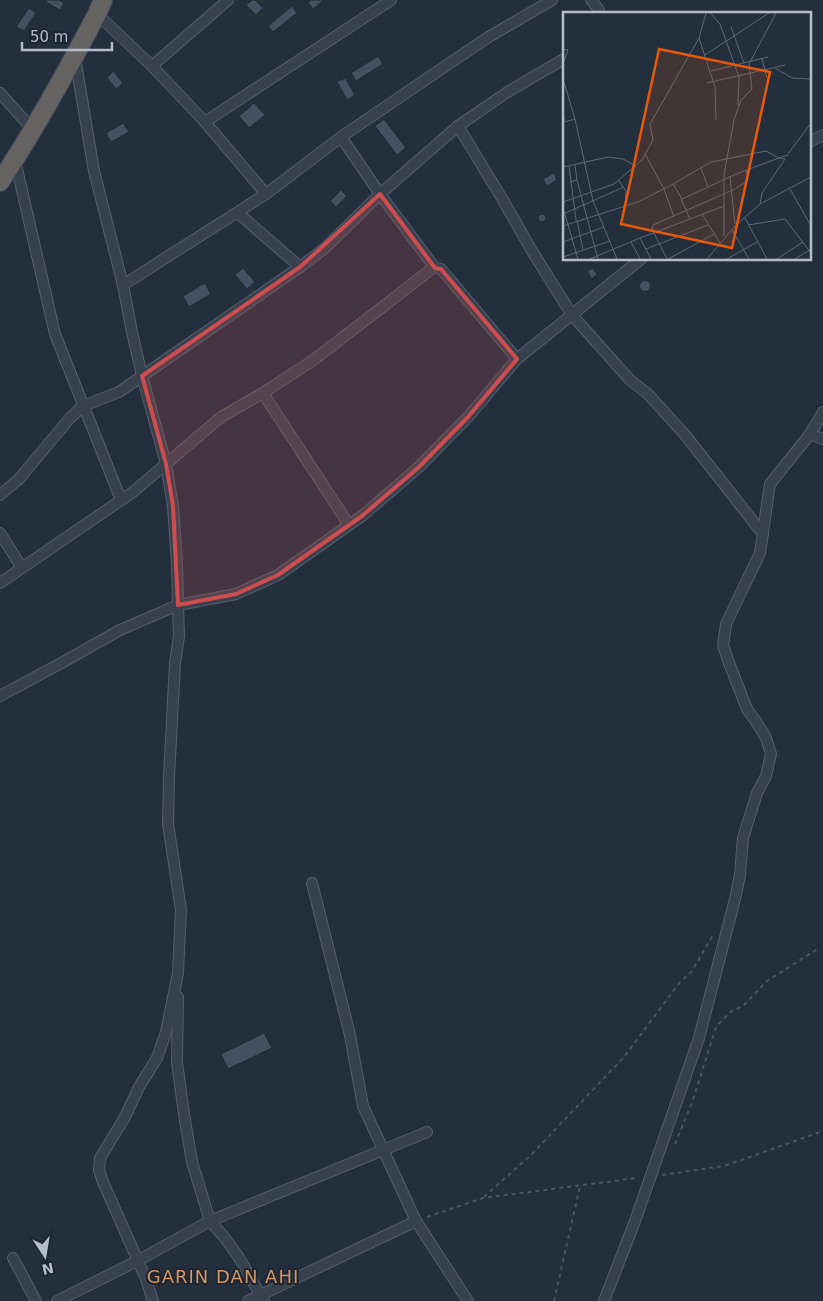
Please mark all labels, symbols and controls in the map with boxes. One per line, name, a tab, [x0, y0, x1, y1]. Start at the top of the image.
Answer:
inset map	[563, 12, 810, 260]
scale bar	[22, 20, 112, 52]
text: 50 m	[30, 28, 68, 46]
north arrow	[20, 1231, 70, 1281]
text: N	[40, 1260, 55, 1278]
district label: GARIN DAN AHI	[147, 1266, 299, 1287]

